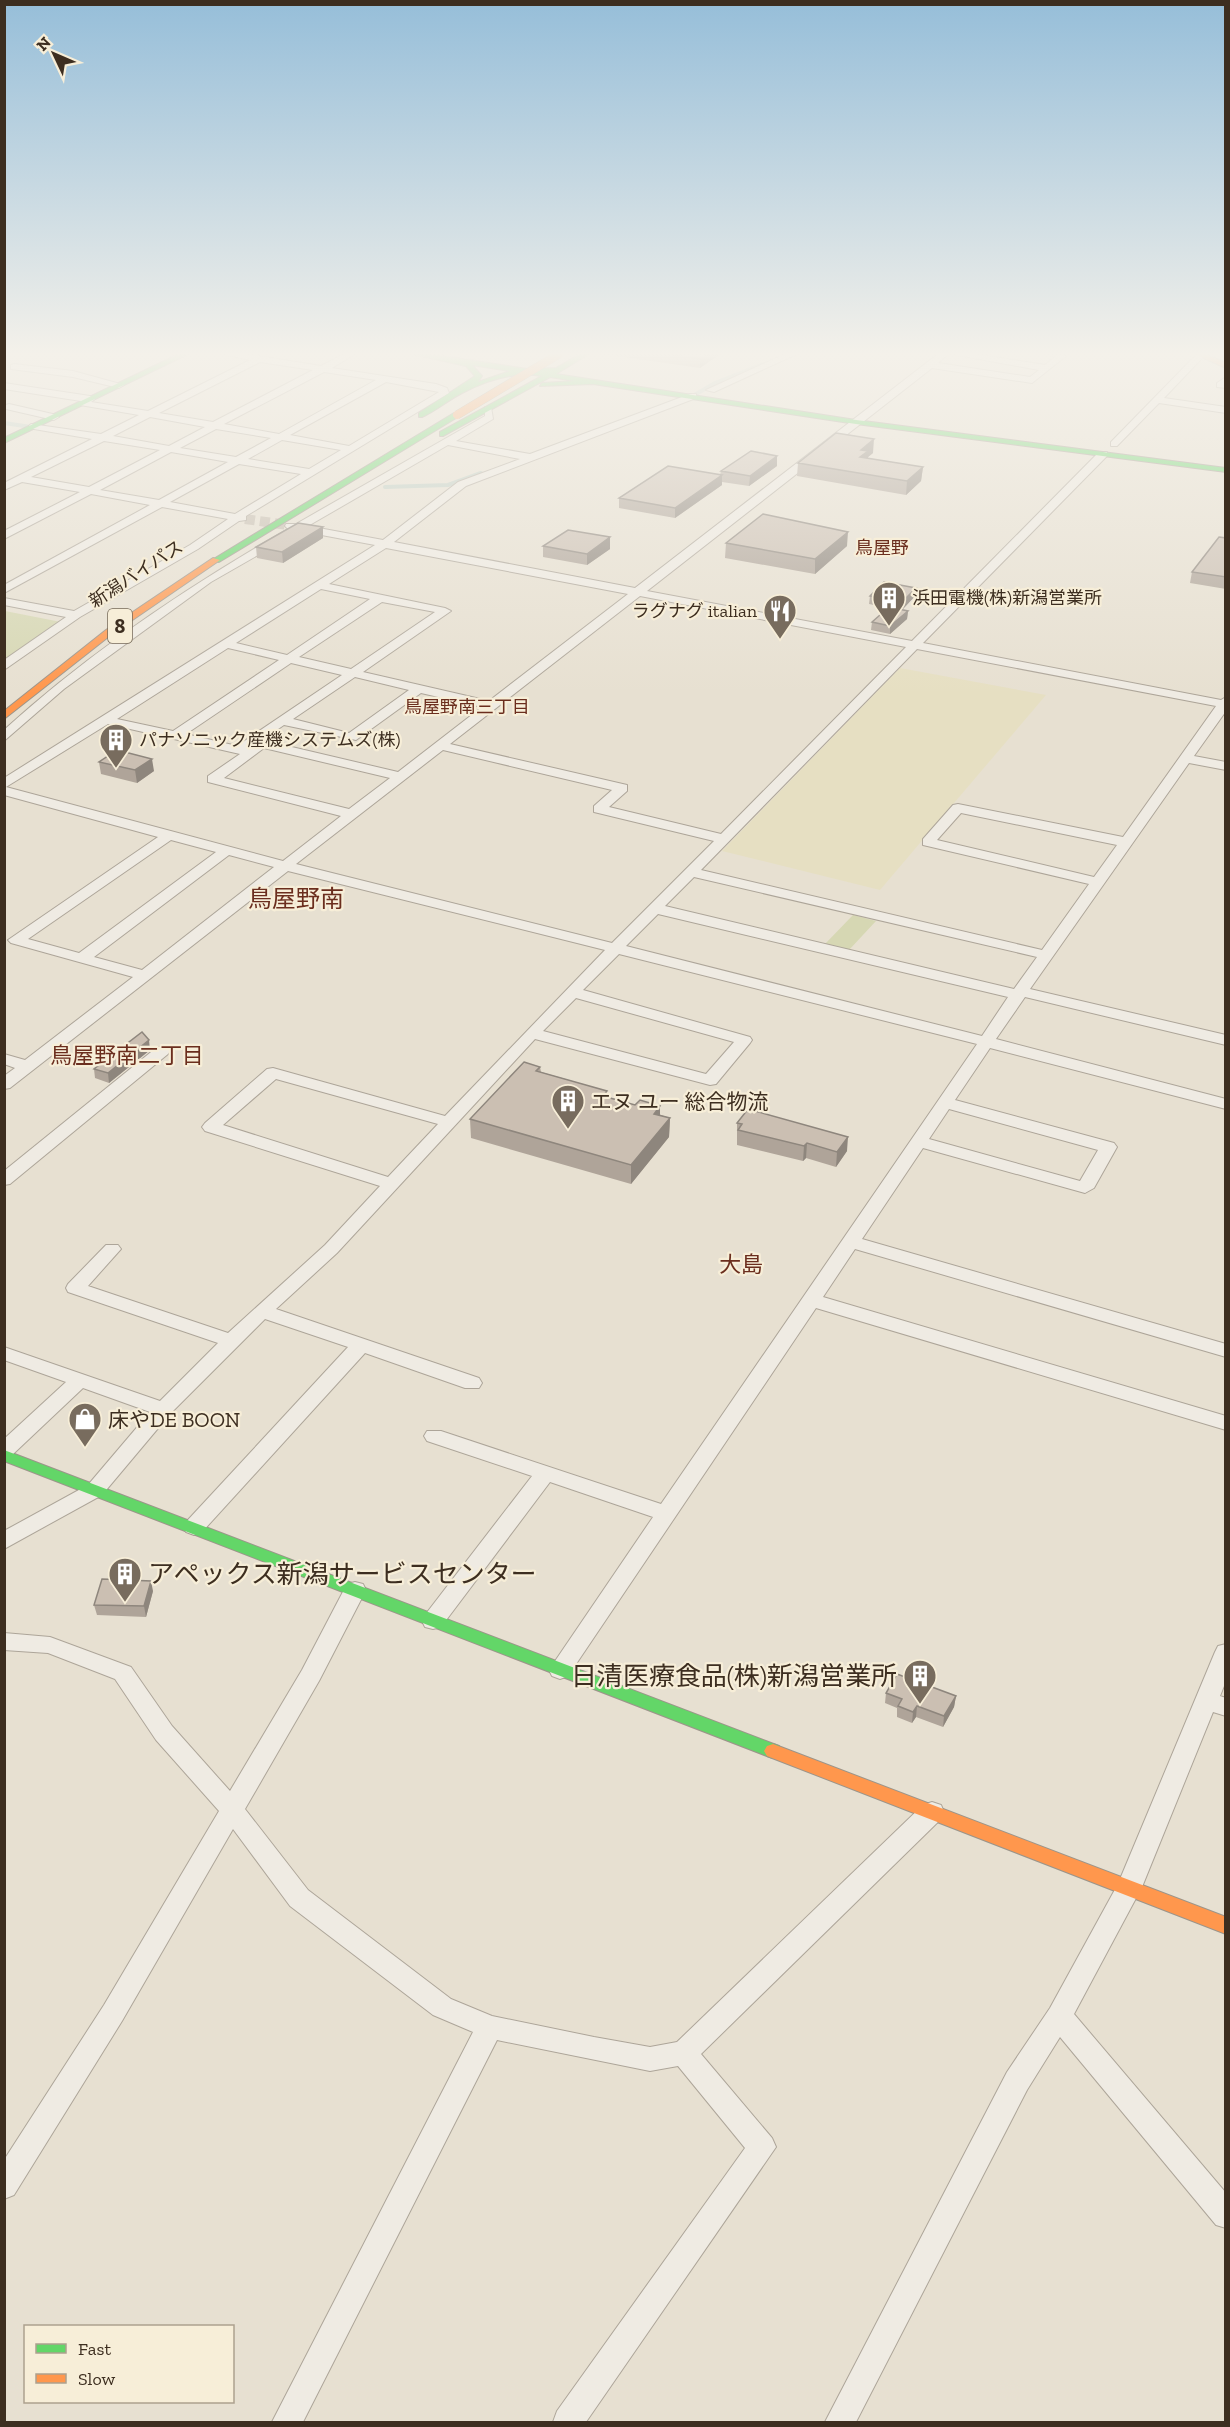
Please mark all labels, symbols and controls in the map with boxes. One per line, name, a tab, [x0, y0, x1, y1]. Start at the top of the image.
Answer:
north arrow	[24, 24, 84, 84]
text: N	[33, 33, 55, 55]
street label: 新潟バイパス	[85, 535, 187, 613]
district label: 鳥屋野	[855, 537, 909, 559]
building icon: 浜田電機(株)新潟営業所	[871, 580, 907, 627]
place label: 浜田電機(株)新潟営業所	[912, 587, 1102, 609]
restaurant icon: ラグナグ italian	[762, 593, 798, 640]
place label: ラグナグ italian	[632, 600, 758, 622]
road number: 8	[108, 609, 132, 643]
district label: 鳥屋野南三丁目	[404, 696, 530, 718]
building icon: パナソニック産機システムズ(株)	[98, 722, 134, 769]
place label: パナソニック産機システムズ(株)	[139, 729, 400, 751]
district label: 鳥屋野南	[248, 884, 344, 913]
district label: 鳥屋野南二丁目	[50, 1042, 204, 1069]
building icon: エヌ ユー 総合物流	[550, 1083, 586, 1130]
place label: エヌ ユー 総合物流	[591, 1089, 769, 1114]
district label: 大島	[719, 1251, 763, 1278]
shop icon: 床やDE BOON	[67, 1401, 103, 1448]
place label: 床やDE BOON	[108, 1407, 240, 1432]
building icon: アペックス新潟サービスセンター	[107, 1556, 143, 1603]
place label: アペックス新潟サービスセンター	[148, 1558, 537, 1590]
building icon: 日清医療食品(株)新潟営業所	[902, 1658, 938, 1705]
place label: 日清医療食品(株)新潟営業所	[571, 1660, 897, 1692]
legend	[24, 2325, 234, 2403]
text: Fast	[78, 2338, 111, 2360]
text: Slow	[78, 2368, 115, 2390]

